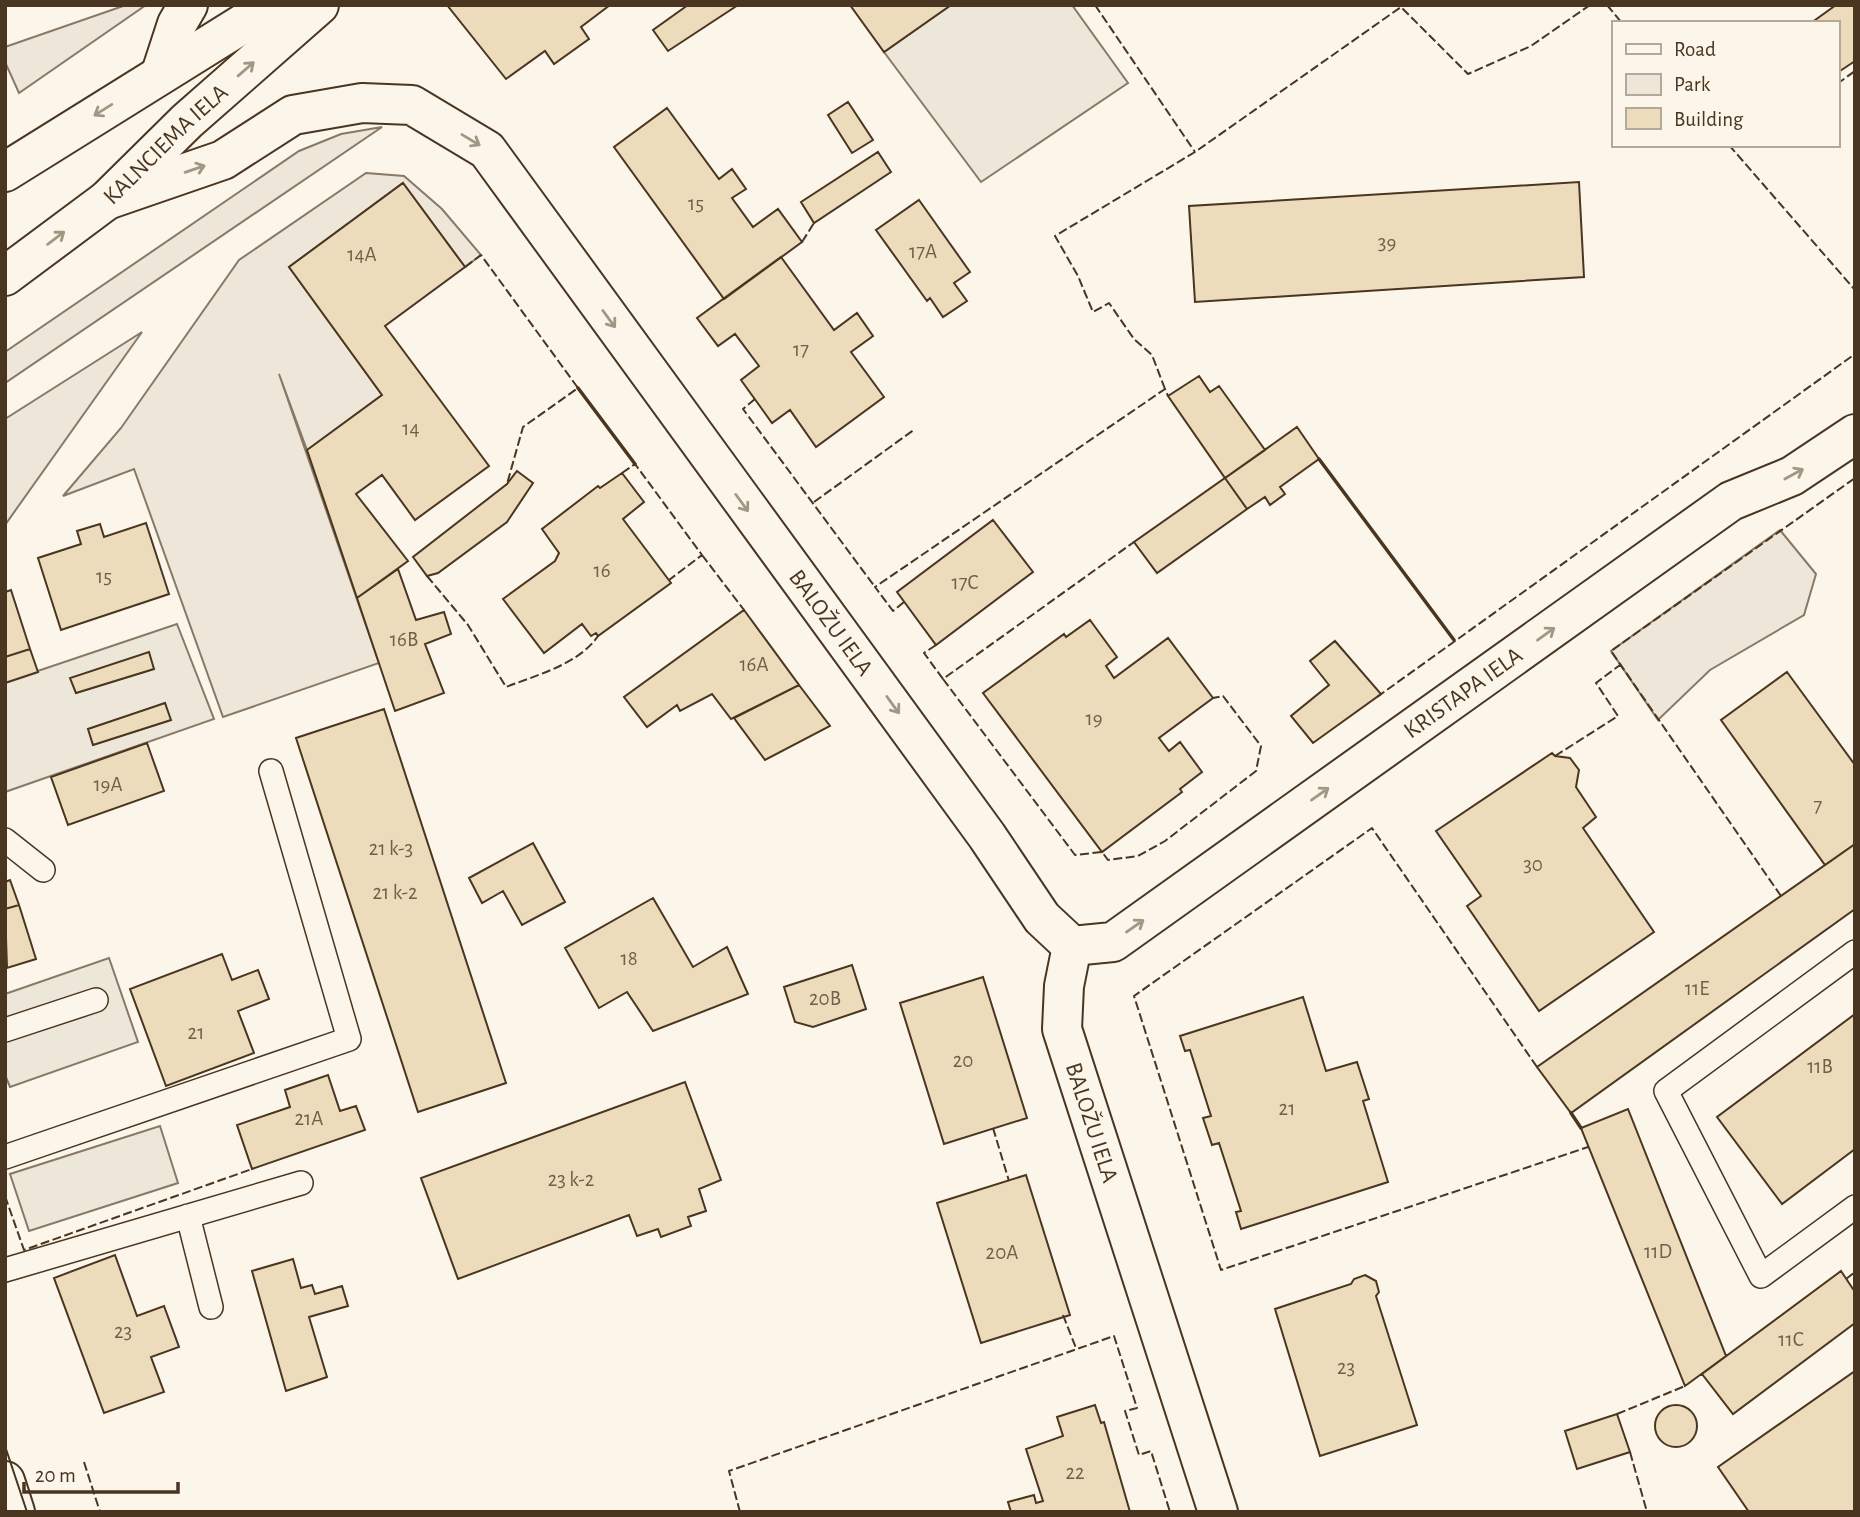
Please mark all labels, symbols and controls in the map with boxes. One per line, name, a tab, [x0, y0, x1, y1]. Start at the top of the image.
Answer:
legend	[1612, 21, 1839, 147]
text: Road	[1674, 39, 1716, 60]
one-way arrow	[237, 61, 255, 77]
text: Park	[1674, 74, 1711, 95]
street label: KALNCIEMA IELA	[99, 80, 233, 209]
one-way arrow	[94, 103, 114, 117]
text: Building	[1674, 109, 1744, 130]
one-way arrow	[460, 133, 480, 147]
one-way arrow	[183, 162, 205, 174]
house number: 15	[688, 193, 704, 214]
one-way arrow	[46, 231, 65, 245]
house number: 39	[1378, 232, 1396, 253]
house number: 17A	[909, 241, 937, 262]
house number: 14A	[347, 244, 377, 265]
one-way arrow	[602, 309, 616, 328]
house number: 17	[793, 339, 809, 360]
house number: 14	[402, 418, 420, 439]
one-way arrow	[1783, 467, 1803, 481]
one-way arrow	[735, 493, 749, 512]
house number: 16	[593, 560, 611, 581]
house number: 15	[96, 566, 112, 587]
street label: BALOŽU IELA	[784, 566, 877, 681]
house number: 17C	[952, 572, 979, 593]
one-way arrow	[1536, 627, 1555, 642]
house number: 16B	[390, 629, 418, 650]
street label: KRISTAPA IELA	[1400, 643, 1527, 743]
house number: 16A	[739, 654, 769, 675]
one-way arrow	[885, 696, 900, 715]
house number: 19	[1085, 708, 1103, 729]
house number: 19A	[93, 774, 123, 795]
one-way arrow	[1310, 787, 1329, 801]
house number: 7	[1814, 795, 1823, 816]
house number: 21 k-3	[369, 838, 413, 859]
house number: 30	[1523, 854, 1543, 875]
house number: 21 k-2	[372, 882, 418, 903]
one-way arrow	[1125, 919, 1144, 933]
house number: 18	[620, 948, 638, 969]
house number: 11E	[1685, 978, 1709, 999]
house number: 20B	[809, 988, 841, 1009]
house number: 21	[188, 1022, 204, 1043]
house number: 20	[953, 1050, 973, 1071]
house number: 11B	[1807, 1056, 1833, 1077]
street label: BALOŽU IELA	[1061, 1060, 1122, 1186]
house number: 21	[1279, 1098, 1295, 1119]
house number: 21A	[295, 1108, 323, 1129]
house number: 23 k-2	[548, 1169, 594, 1190]
house number: 11D	[1644, 1241, 1672, 1262]
house number: 20A	[986, 1242, 1018, 1263]
house number: 23	[114, 1321, 132, 1342]
house number: 11C	[1778, 1329, 1804, 1350]
house number: 23	[1337, 1357, 1355, 1378]
scale bar	[24, 1450, 178, 1494]
house number: 22	[1065, 1462, 1085, 1483]
text: 20 m	[35, 1465, 76, 1486]

